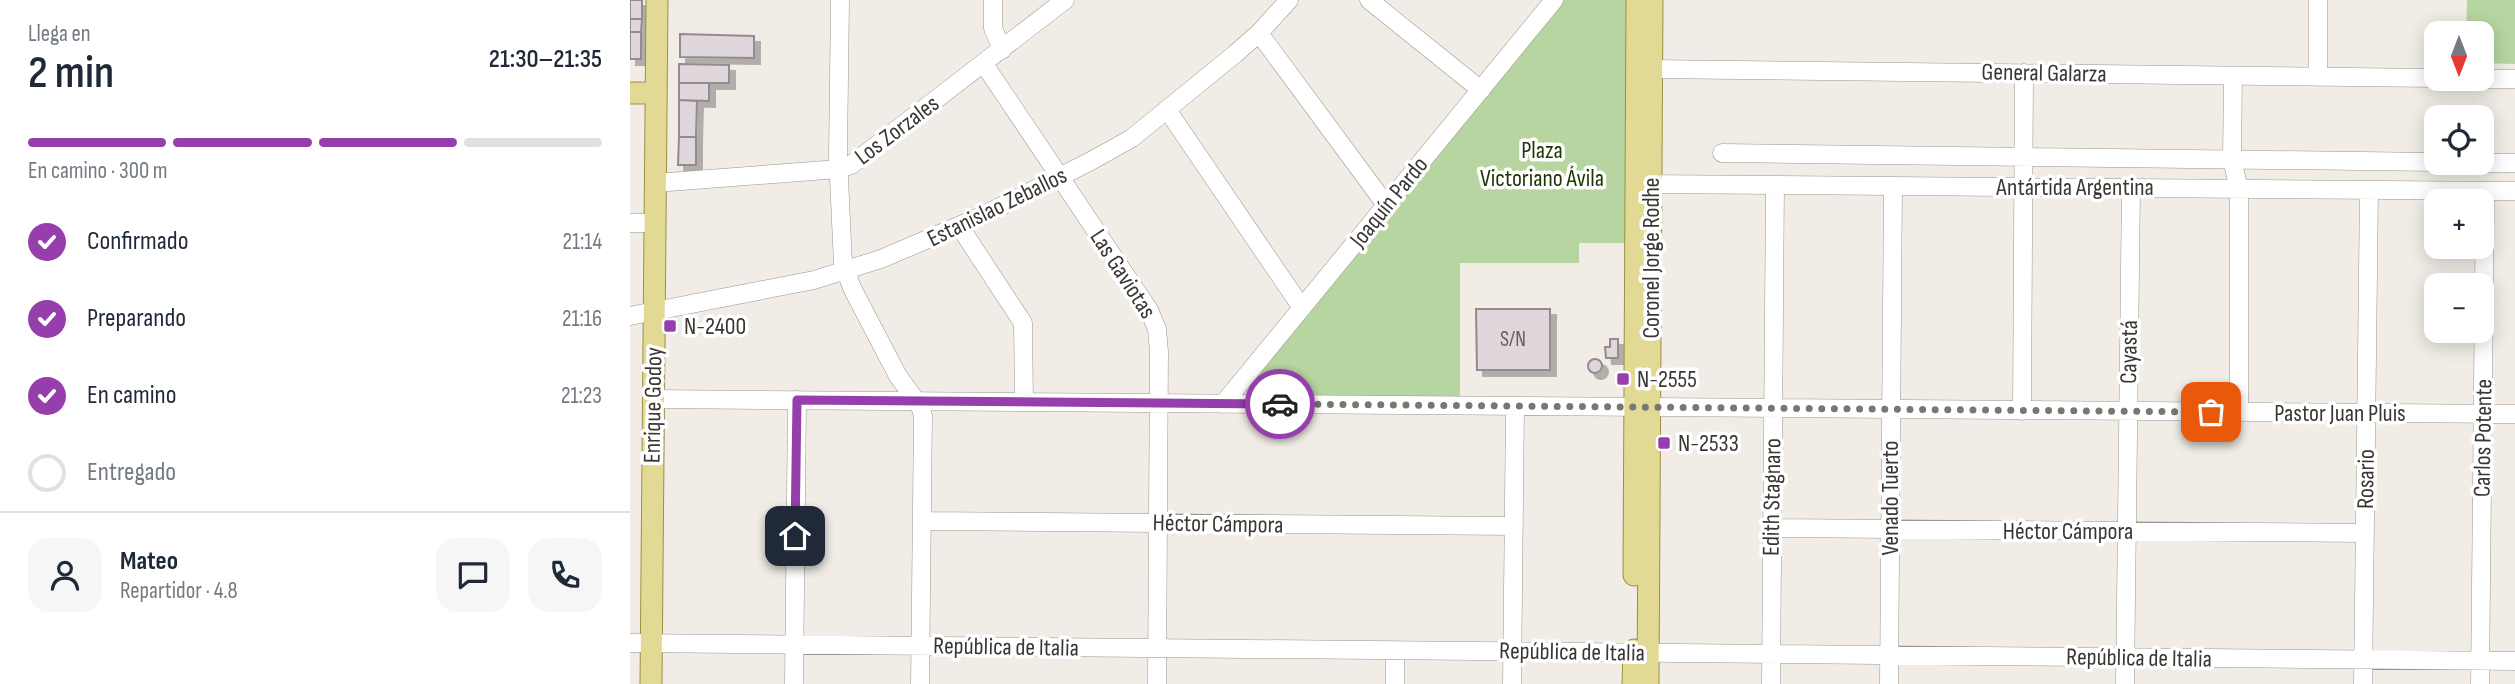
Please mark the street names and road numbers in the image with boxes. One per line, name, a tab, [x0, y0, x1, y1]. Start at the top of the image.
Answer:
street label: General Galarza	[1981, 57, 2107, 89]
street label: Los Zorzales	[849, 89, 945, 171]
street label: Joaquín Pardo	[1343, 151, 1434, 254]
street label: Estanislao Zeballos	[923, 161, 1071, 253]
street label: Antártida Argentina	[1995, 173, 2154, 202]
street label: Coronel Jorge Rodhe	[1637, 178, 1666, 338]
street label: Las Gaviotas	[1084, 224, 1162, 324]
street label: Cayastá	[2114, 320, 2144, 384]
street label: Enrique Godoy	[637, 347, 669, 463]
street label: Carlos Potente	[2467, 379, 2499, 497]
street label: Pastor Juan Pluis	[2274, 399, 2406, 428]
street label: Edith Stagnaro	[1756, 438, 1788, 556]
street label: Venado Tuerto	[1876, 441, 1905, 555]
street label: Rosario	[2351, 449, 2381, 509]
street label: Héctor Cámpora	[1152, 508, 1284, 540]
street label: Héctor Cámpora	[2003, 517, 2133, 546]
street label: República de Italia	[933, 631, 1079, 663]
street label: República de Italia	[1499, 636, 1645, 668]
street label: República de Italia	[2066, 642, 2212, 674]

